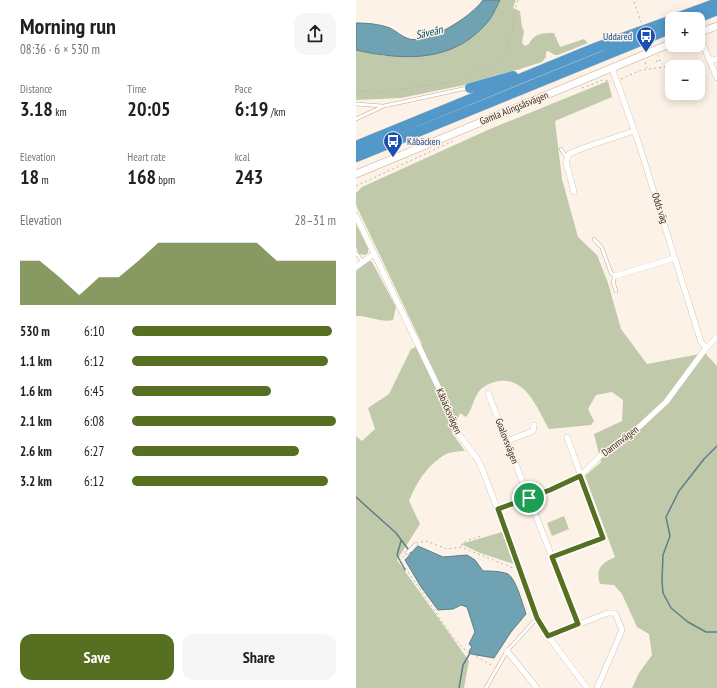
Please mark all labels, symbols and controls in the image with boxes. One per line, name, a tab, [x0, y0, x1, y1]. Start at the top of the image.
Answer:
text: Morning run	[20, 12, 116, 40]
map controls	[665, 12, 705, 100]
button: +	[665, 12, 705, 52]
button: share	[294, 13, 336, 55]
water label: Säveån	[414, 22, 445, 42]
bus stop icon: Uddared	[635, 25, 657, 53]
place label: Uddared	[603, 30, 632, 43]
text: 08:36 · 6 × 530 m	[20, 41, 100, 58]
button: −	[665, 60, 705, 100]
text: Distance	[20, 82, 52, 96]
text: Time	[127, 82, 146, 96]
text: Pace	[235, 82, 252, 96]
street label: Gamla Alingsåsvägen	[478, 88, 550, 128]
text: 3.18	[20, 96, 53, 122]
text: 20:05	[127, 96, 171, 122]
text: 6:19	[235, 96, 268, 122]
text: km	[53, 105, 67, 119]
text: /km	[268, 105, 285, 119]
bus stop icon: Kåbäcken	[382, 130, 404, 158]
place label: Kåbäcken	[407, 135, 440, 148]
text: Elevation	[20, 150, 55, 164]
text: Heart rate	[127, 150, 166, 164]
text: kcal	[235, 150, 250, 164]
text: 18	[20, 164, 39, 190]
text: 168	[127, 164, 156, 190]
text: 243	[235, 164, 263, 190]
text: m	[39, 173, 49, 187]
text: bpm	[156, 173, 175, 187]
street label: Odds väg	[649, 191, 671, 225]
text: Elevation	[20, 212, 62, 229]
text: 28–31 m	[294, 212, 336, 229]
text: 530 m	[20, 323, 50, 340]
text: 6:10	[84, 323, 104, 340]
text: 1.1 km	[20, 353, 52, 370]
text: 6:12	[84, 353, 104, 370]
text: 1.6 km	[20, 383, 52, 400]
text: 6:45	[84, 383, 104, 400]
street label: Kåbäcksvägen	[433, 386, 465, 436]
text: 2.1 km	[20, 413, 52, 430]
text: 6:08	[84, 413, 104, 430]
street label: Goalovsvägen	[492, 416, 522, 466]
street label: Dammvägen	[599, 423, 641, 459]
text: 2.6 km	[20, 443, 52, 460]
text: 6:27	[84, 443, 104, 460]
text: 3.2 km	[20, 473, 52, 490]
text: 6:12	[84, 473, 104, 490]
pin	[512, 481, 546, 515]
icon: arrive	[518, 487, 540, 509]
button: Save	[20, 634, 174, 680]
button: Share	[182, 634, 336, 680]

